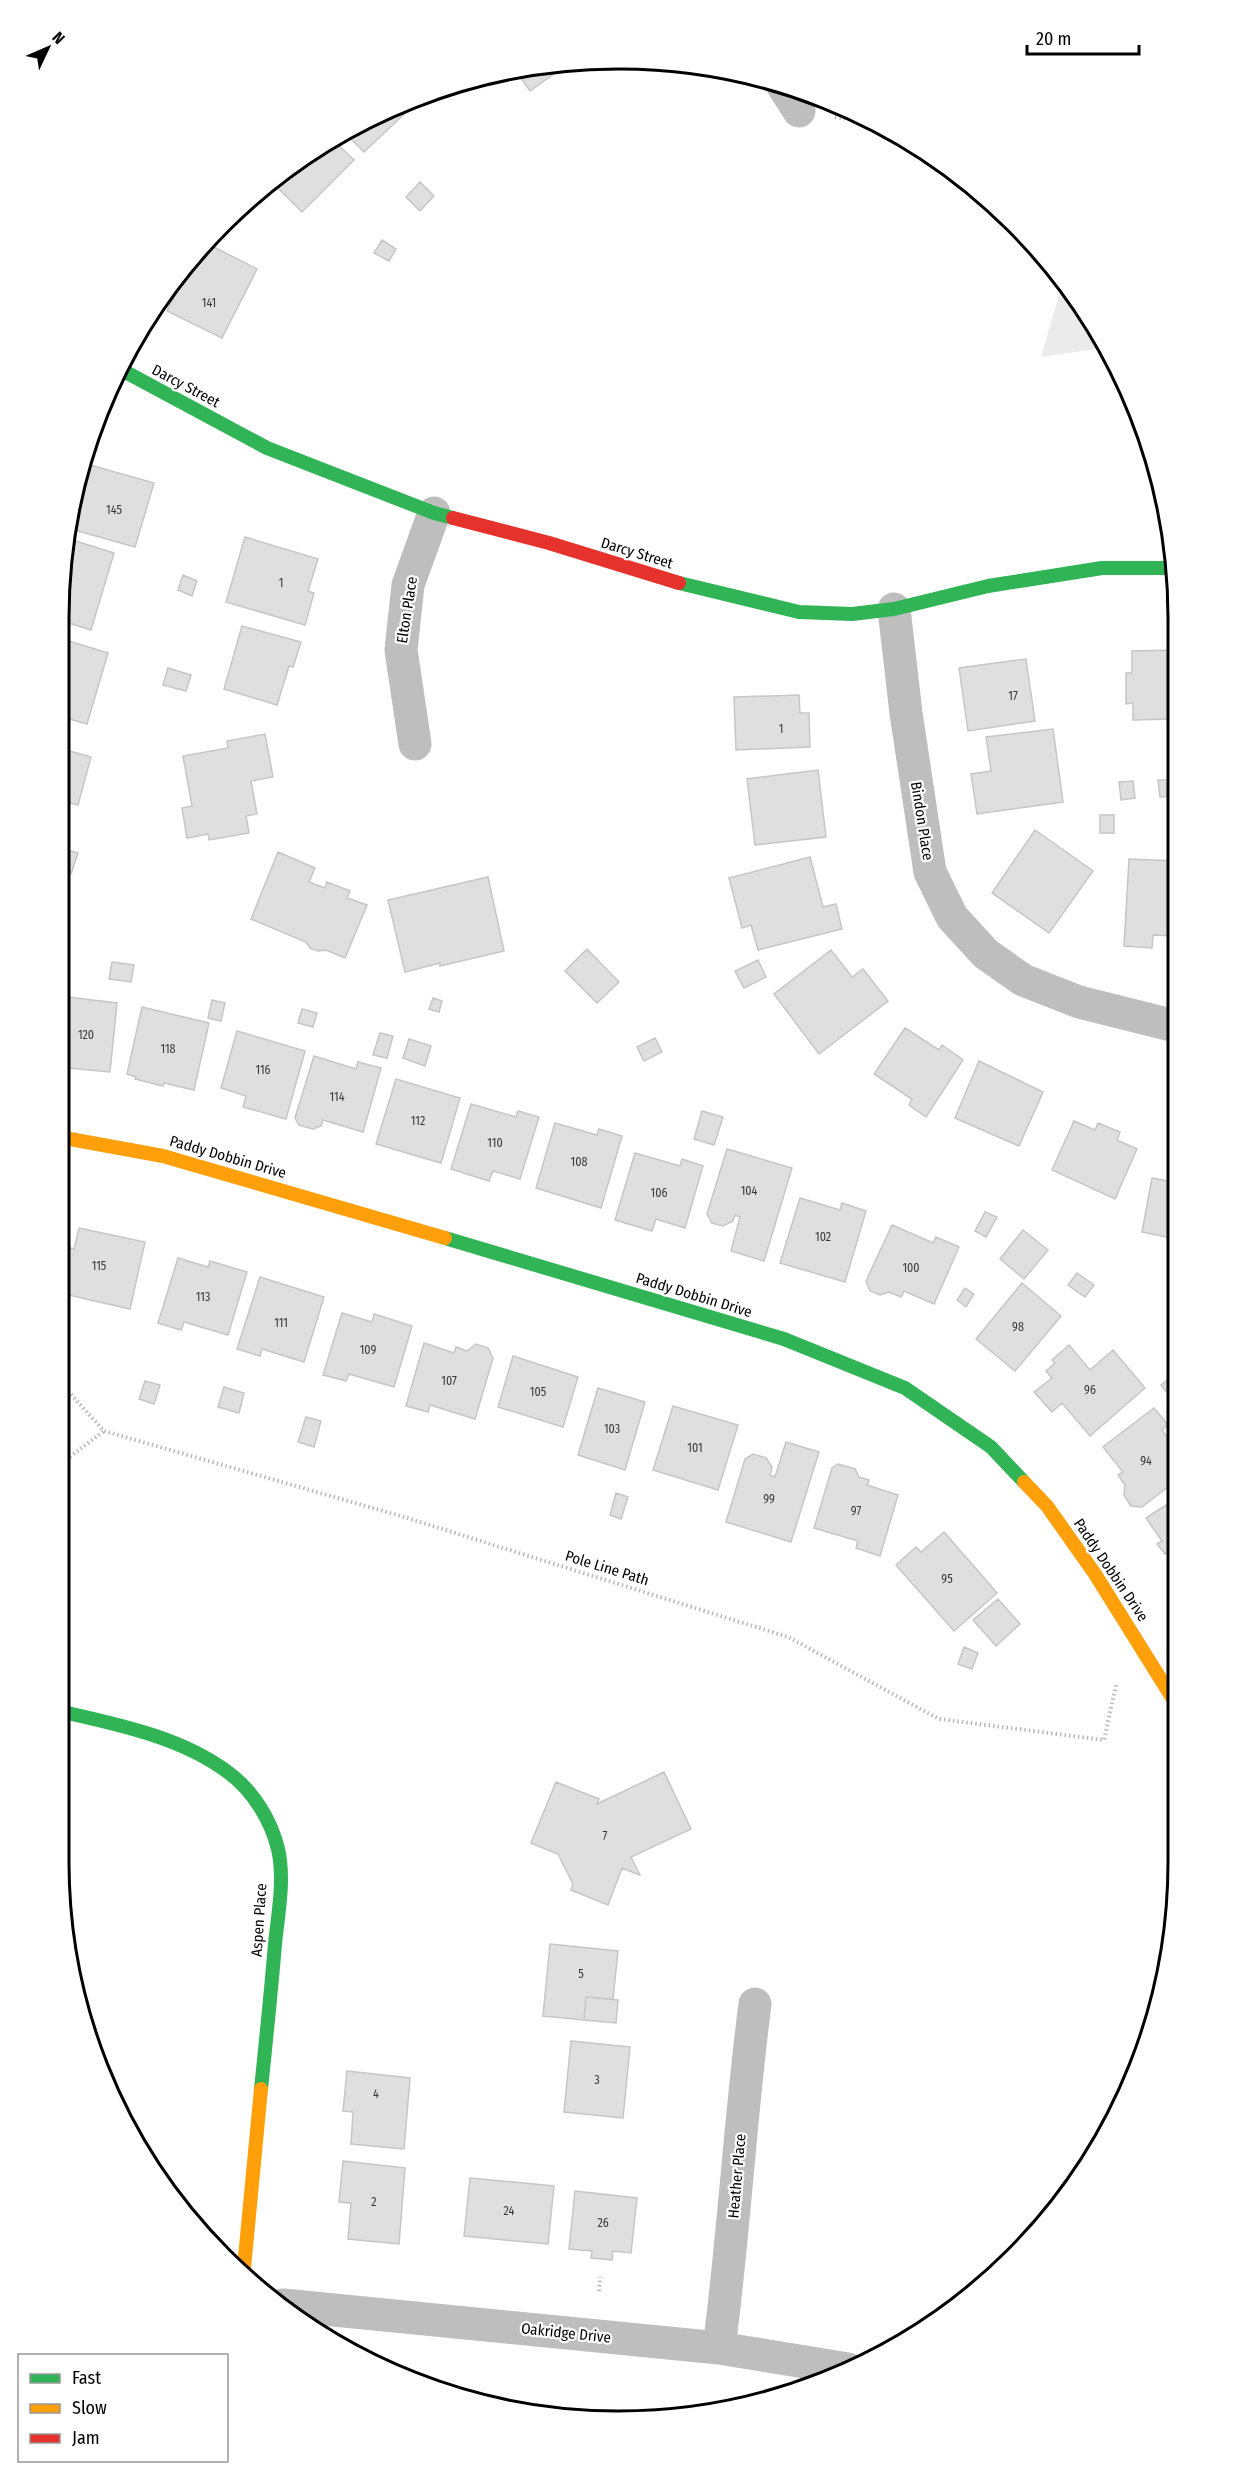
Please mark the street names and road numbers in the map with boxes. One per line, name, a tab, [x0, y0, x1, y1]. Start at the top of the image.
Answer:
street label: Darcy Street	[149, 361, 223, 411]
street label: Darcy Street	[599, 534, 675, 572]
street label: Elton Place	[393, 575, 421, 645]
street label: Bindon Place	[907, 780, 937, 862]
street label: Paddy Dobbin Drive	[168, 1132, 288, 1182]
street label: Paddy Dobbin Drive	[634, 1269, 754, 1321]
street label: Paddy Dobbin Drive	[1070, 1515, 1152, 1625]
street label: Pole Line Path	[563, 1547, 651, 1589]
street label: Aspen Place	[247, 1883, 271, 1957]
street label: Heather Place	[724, 2133, 750, 2219]
street label: Oakridge Drive	[520, 2319, 612, 2347]

